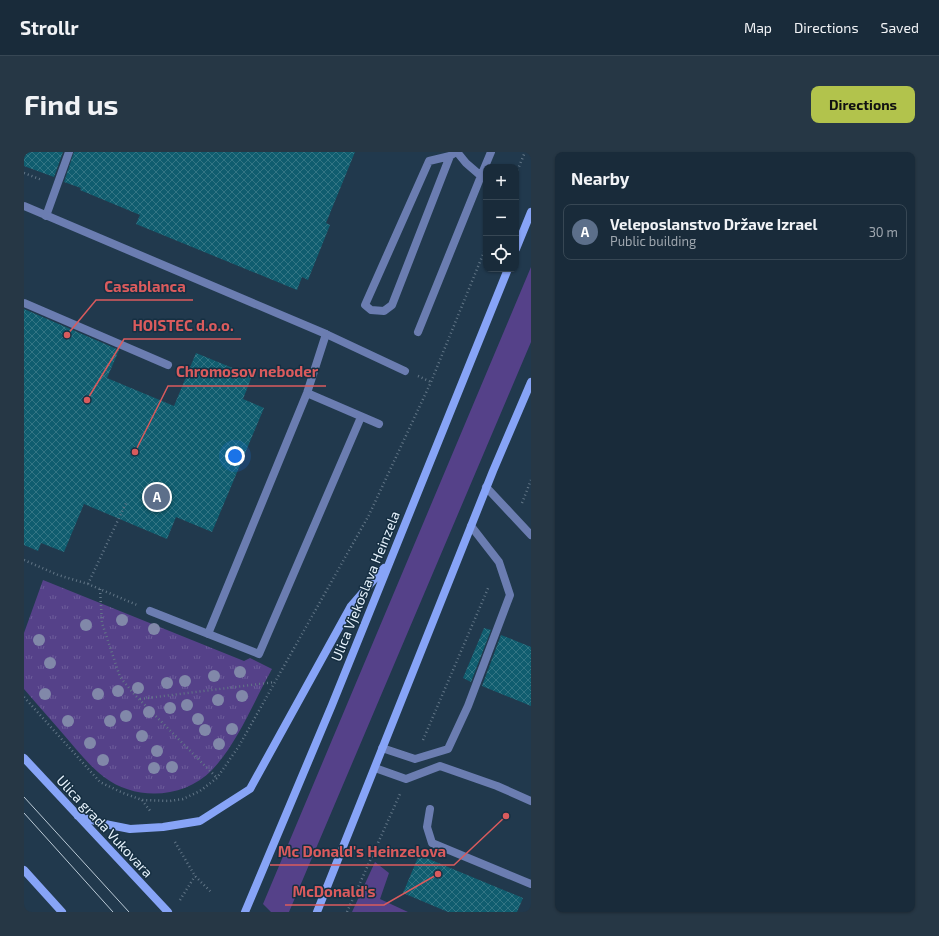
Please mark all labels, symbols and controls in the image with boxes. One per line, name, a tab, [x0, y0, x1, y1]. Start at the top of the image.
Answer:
text: Strollr	[20, 16, 79, 39]
text: Map	[744, 19, 772, 36]
text: Directions	[794, 19, 859, 36]
text: Saved	[881, 19, 919, 36]
button: Directions	[811, 86, 915, 123]
text: Find us	[24, 87, 118, 121]
map controls	[483, 164, 519, 272]
button: +	[483, 164, 519, 200]
text: Nearby	[571, 168, 629, 188]
button: −	[483, 200, 519, 236]
text: Veleposlanstvo Države Izrael	[610, 215, 817, 233]
text: A	[581, 224, 589, 240]
text: 30 m	[869, 224, 898, 240]
text: Public building	[610, 233, 696, 249]
button: locate	[483, 236, 519, 272]
callout: Casablanca	[96, 273, 193, 300]
text: Casablanca	[104, 277, 186, 295]
callout: HOISTEC d.o.o.	[124, 312, 241, 339]
text: HOISTEC d.o.o.	[132, 316, 234, 334]
callout: Chromosov neboder	[168, 359, 326, 386]
text: Chromosov neboder	[176, 362, 319, 380]
your location	[225, 446, 245, 466]
pin: A	[144, 482, 170, 512]
street label: Ulica Vjekoslava Heinzela	[327, 508, 403, 664]
street label: Ulica grada Vukovara	[53, 771, 157, 881]
callout: Mc Donald's Heinzelova	[270, 838, 454, 865]
text: Mc Donald's Heinzelova	[278, 842, 446, 860]
callout: McDonald's	[285, 878, 384, 905]
text: McDonald's	[292, 882, 376, 900]

